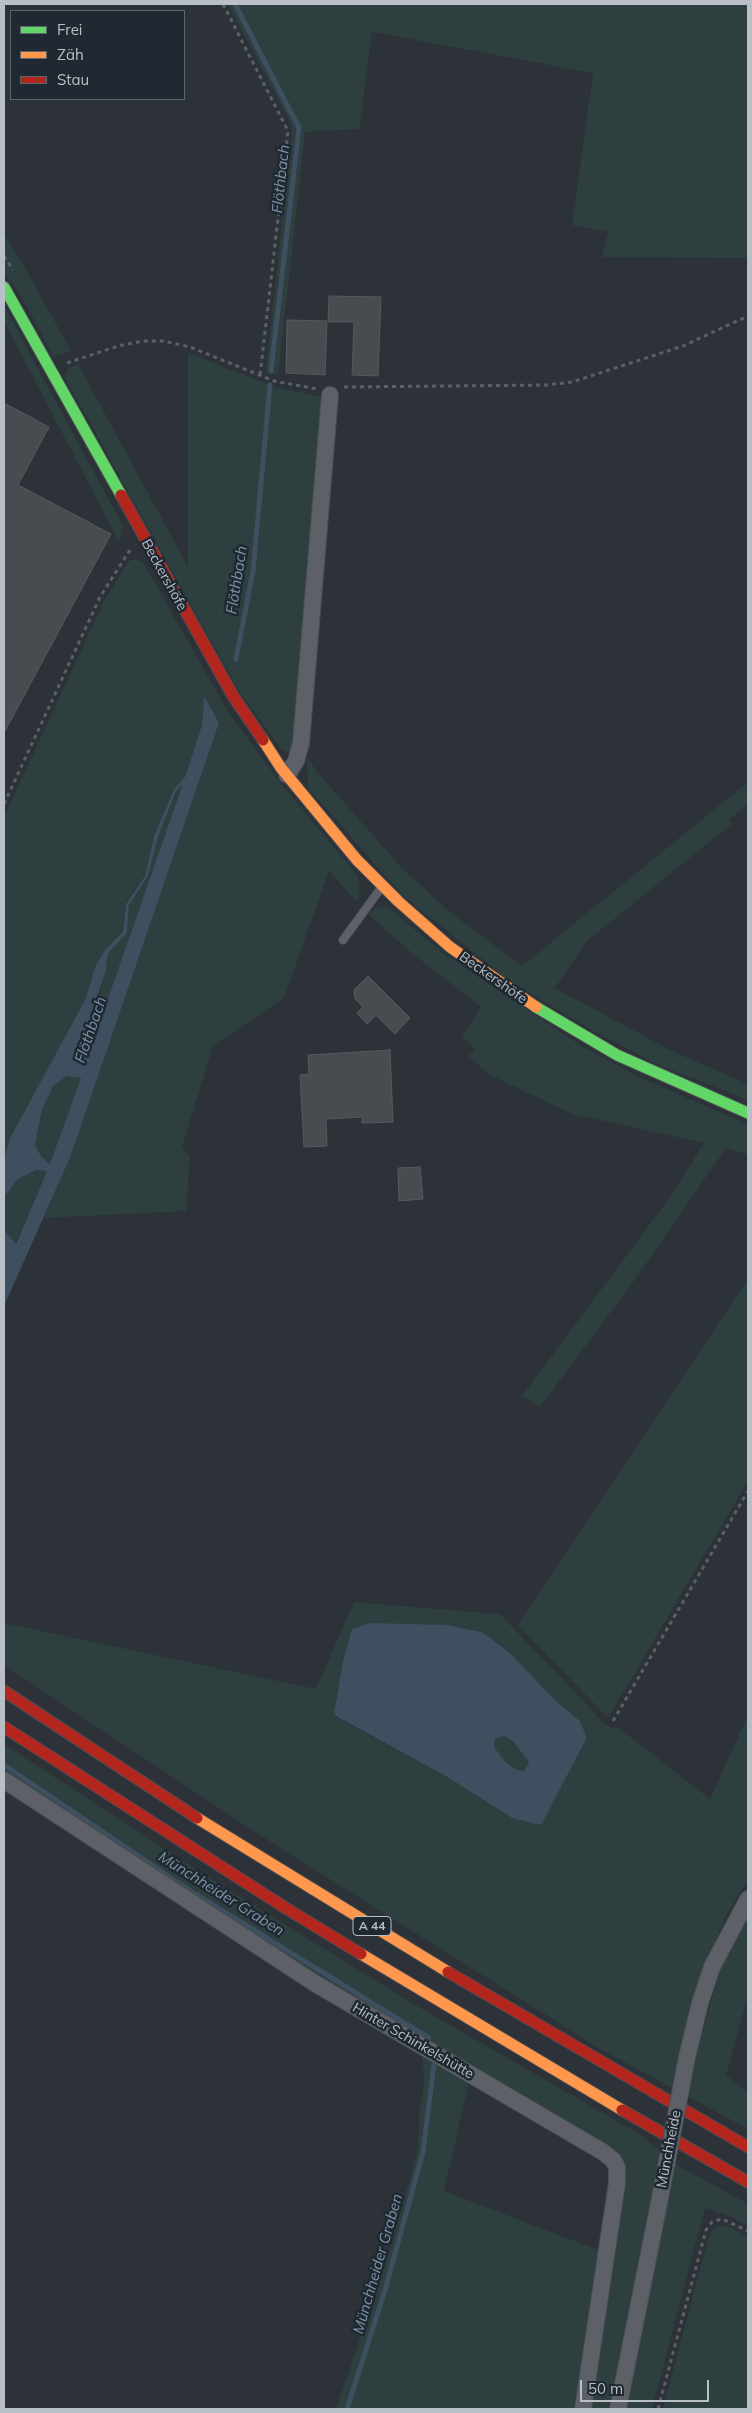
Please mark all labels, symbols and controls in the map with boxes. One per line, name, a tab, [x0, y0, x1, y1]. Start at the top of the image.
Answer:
legend	[10, 10, 185, 100]
text: Frei	[57, 20, 82, 39]
text: Zäh	[57, 45, 84, 64]
text: Stau	[57, 70, 89, 89]
water label: Flöthbach	[268, 144, 294, 214]
street label: Beckershöfe	[138, 536, 190, 614]
water label: Flöthbach	[223, 545, 251, 615]
street label: Beckershöfe	[456, 948, 530, 1008]
water label: Flöthbach	[71, 995, 111, 1065]
water label: Münchheider Graben	[155, 1848, 287, 1940]
road number: A 44	[353, 1916, 391, 1935]
street label: Hinter Schinkelshütte	[349, 1999, 477, 2083]
street label: Münchheide	[653, 2109, 685, 2189]
water label: Münchheider Graben	[349, 2192, 407, 2336]
scale bar	[582, 2370, 711, 2402]
text: 50 m	[588, 2379, 623, 2398]

